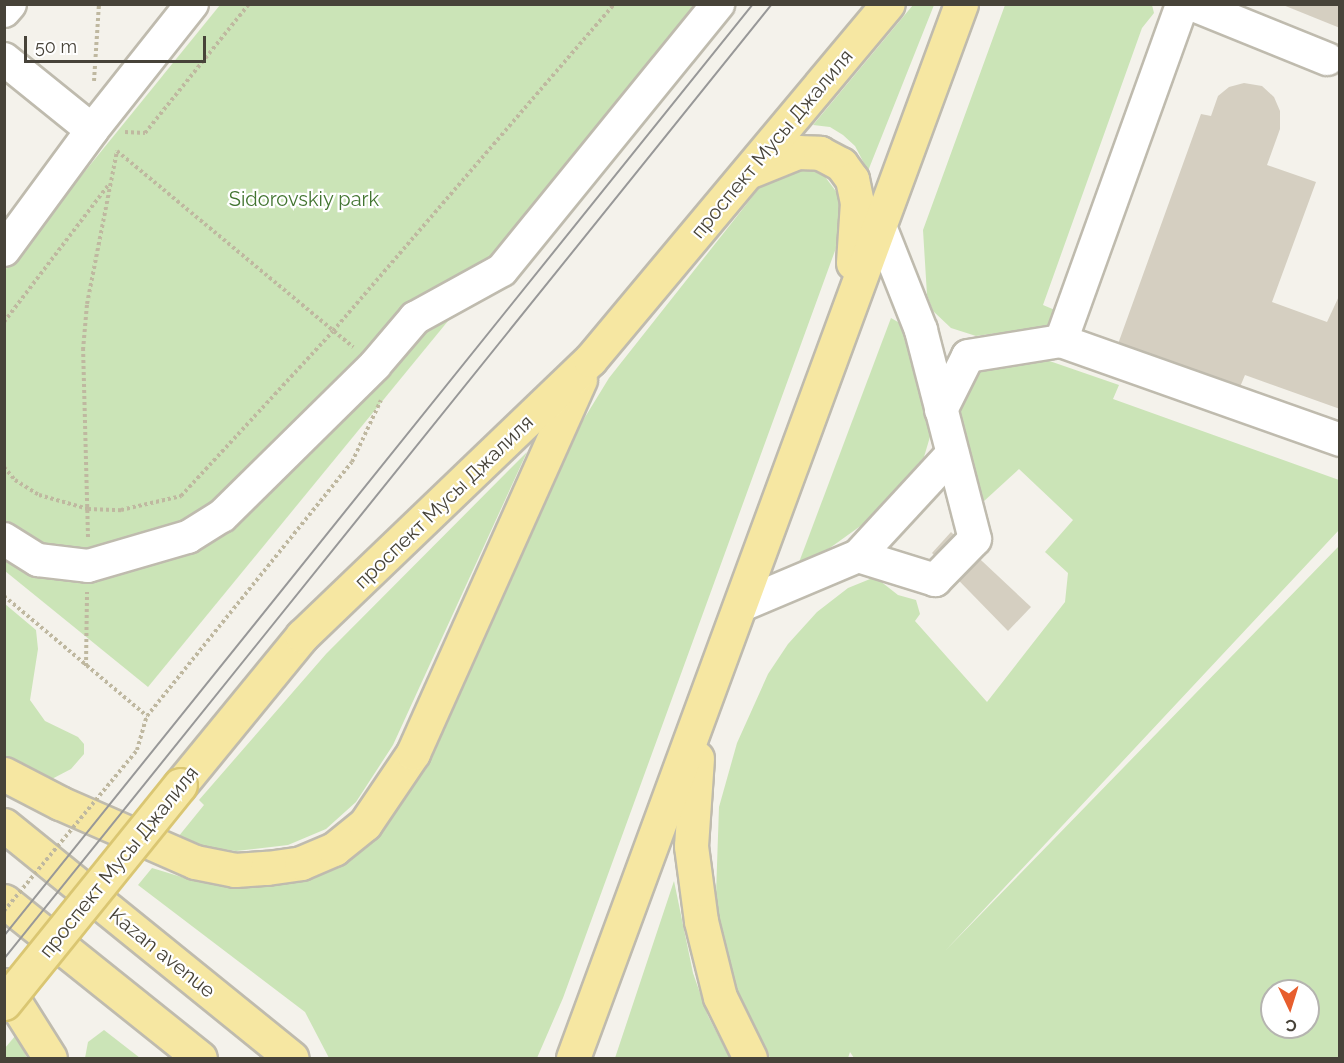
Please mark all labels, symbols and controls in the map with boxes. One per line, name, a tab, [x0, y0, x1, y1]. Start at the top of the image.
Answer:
scale bar	[27, 24, 208, 62]
text: 50 m	[35, 36, 77, 57]
street label: проспект Мусы Джалиля	[686, 45, 858, 243]
park label: Sidorovskiy park	[229, 187, 379, 211]
street label: проспект Мусы Джалиля	[350, 410, 538, 594]
street label: проспект Мусы Джалиля	[34, 762, 204, 962]
street label: Kazan avenue	[104, 903, 220, 1003]
north arrow	[1260, 979, 1320, 1039]
text: С	[1285, 1016, 1297, 1035]

